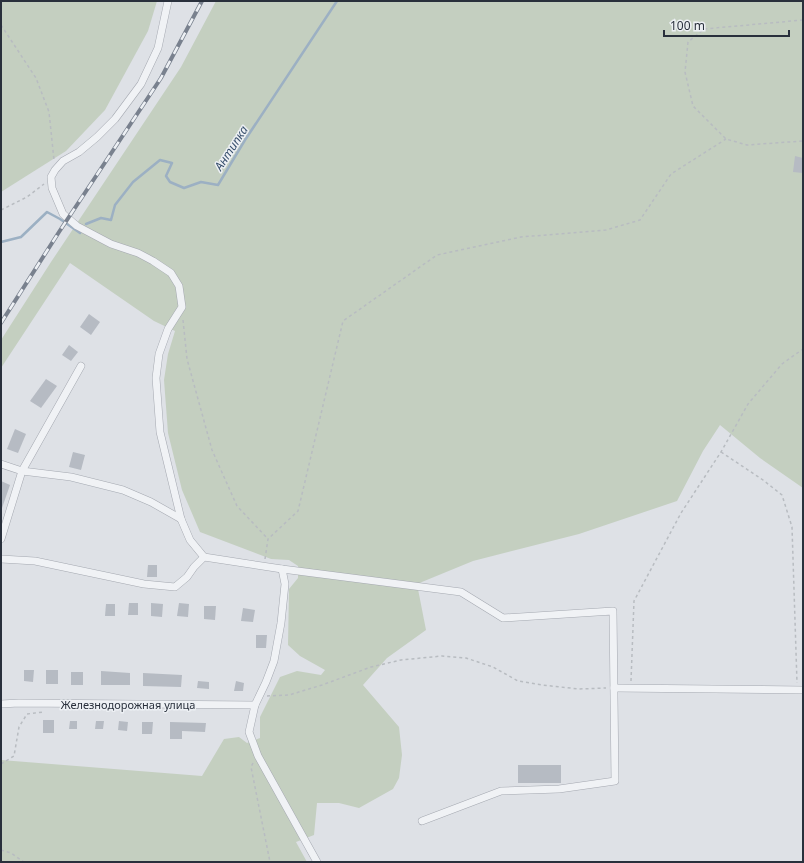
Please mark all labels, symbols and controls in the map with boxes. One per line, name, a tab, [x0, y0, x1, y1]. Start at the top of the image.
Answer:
scale bar	[664, 12, 789, 38]
text: 100 m	[670, 17, 705, 34]
water label: Антипка	[210, 122, 252, 175]
street label: Железнодорожная улица	[61, 697, 195, 712]

